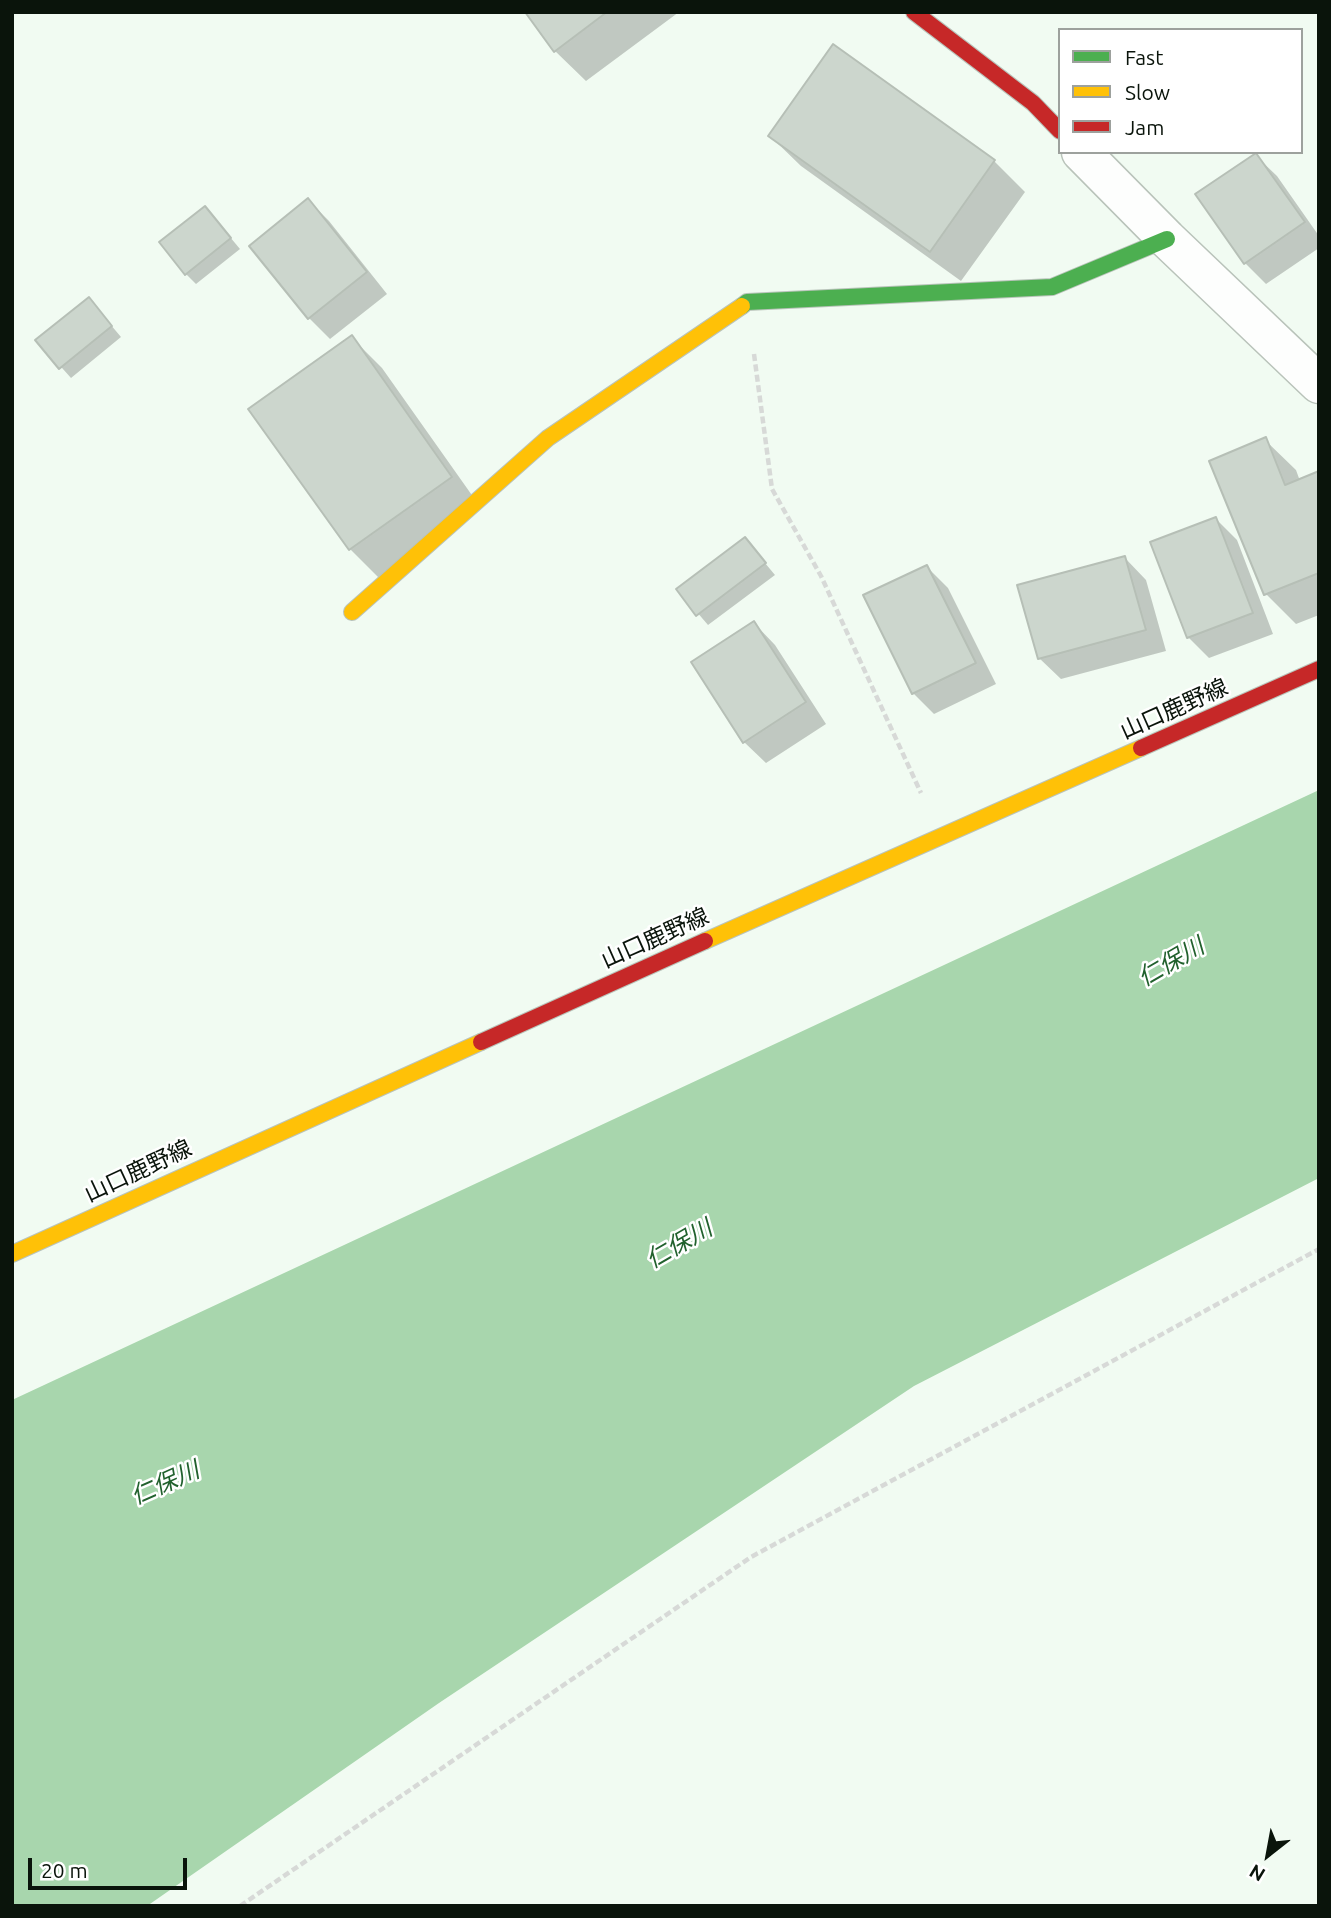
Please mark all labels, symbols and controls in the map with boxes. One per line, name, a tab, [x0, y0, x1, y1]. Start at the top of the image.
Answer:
legend	[1058, 28, 1303, 154]
text: Fast	[1125, 45, 1163, 69]
text: Slow	[1125, 80, 1170, 104]
text: Jam	[1125, 115, 1164, 139]
street label: 山口鹿野線	[1116, 673, 1232, 745]
street label: 山口鹿野線	[597, 902, 713, 974]
water label: 仁保川	[1133, 932, 1209, 992]
street label: 山口鹿野線	[80, 1134, 196, 1208]
water label: 仁保川	[641, 1214, 717, 1274]
water label: 仁保川	[126, 1455, 204, 1511]
north arrow	[1233, 1820, 1303, 1890]
scale bar	[32, 1844, 191, 1888]
text: 20 m	[41, 1858, 88, 1882]
text: N	[1245, 1860, 1269, 1886]

